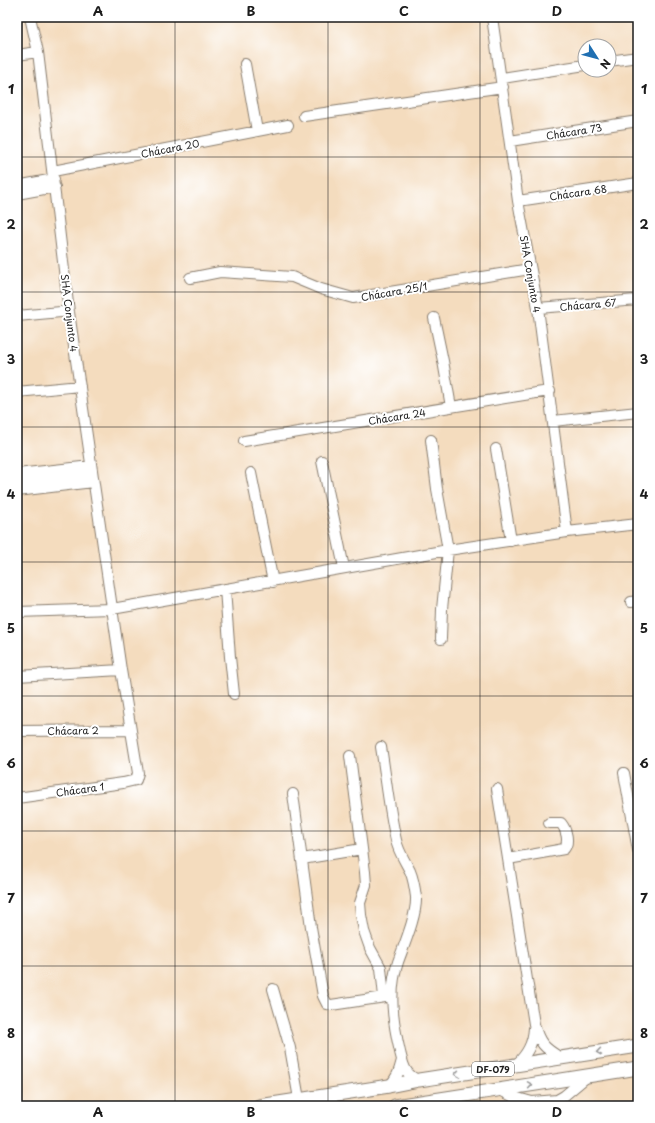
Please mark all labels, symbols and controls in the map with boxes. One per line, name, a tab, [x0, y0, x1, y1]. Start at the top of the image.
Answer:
text: A	[93, 1, 103, 20]
text: B	[247, 1, 256, 20]
text: C	[399, 1, 409, 20]
text: D	[552, 1, 562, 20]
north arrow	[577, 38, 617, 78]
text: N	[596, 56, 615, 73]
text: 1	[8, 79, 14, 98]
text: 1	[641, 79, 647, 98]
street label: Chácara 73	[545, 119, 603, 143]
street label: Chácara 20	[140, 135, 200, 161]
street label: Chácara 68	[548, 181, 608, 203]
text: 2	[6, 214, 16, 233]
text: 2	[639, 214, 649, 233]
street label: SHA Conjunto 4	[517, 234, 545, 314]
street label: SHA Conjunto 4	[58, 273, 82, 353]
street label: Chácara 25/1	[360, 278, 428, 304]
street label: Chácara 67	[559, 294, 617, 314]
text: 3	[7, 349, 16, 368]
text: 3	[640, 349, 649, 368]
street label: Chácara 24	[367, 404, 427, 428]
text: 4	[7, 484, 16, 503]
text: 4	[640, 484, 649, 503]
text: 5	[7, 618, 15, 637]
text: 5	[640, 618, 648, 637]
street label: Chácara 2	[47, 722, 99, 738]
text: 6	[6, 753, 16, 772]
text: 6	[639, 753, 649, 772]
street label: Chácara 1	[55, 778, 105, 800]
text: 7	[7, 888, 15, 907]
text: 7	[640, 888, 648, 907]
text: 8	[7, 1023, 15, 1042]
text: 8	[640, 1023, 648, 1042]
one-way arrow	[596, 1047, 603, 1056]
road number: DF-079	[472, 1062, 514, 1076]
one-way arrow	[454, 1069, 460, 1078]
one-way arrow	[527, 1081, 533, 1090]
text: A	[93, 1102, 103, 1121]
text: B	[247, 1102, 256, 1121]
text: C	[399, 1102, 409, 1121]
text: D	[552, 1102, 562, 1121]

